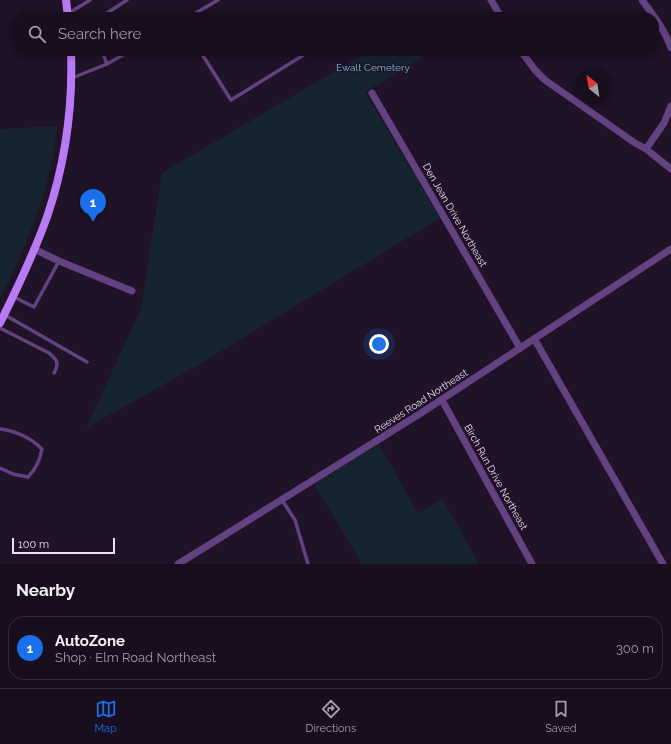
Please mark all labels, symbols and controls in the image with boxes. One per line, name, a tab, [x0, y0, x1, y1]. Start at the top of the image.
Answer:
search box	[12, 12, 659, 56]
icon: search	[26, 23, 48, 45]
text: Search here	[58, 25, 141, 43]
park label: Ewalt Cemetery	[336, 62, 410, 73]
north arrow	[575, 68, 611, 104]
street label: Den Jean Drive Northeast	[421, 161, 490, 269]
pin: 1	[80, 189, 106, 222]
your location	[369, 334, 389, 354]
street label: Reeves Road Northeast	[372, 366, 470, 435]
street label: Birch Run Drive Northeast	[462, 422, 530, 532]
scale bar	[12, 536, 115, 555]
text: 100 m	[18, 538, 49, 551]
text: Nearby	[16, 580, 75, 600]
text: AutoZone	[55, 632, 125, 650]
text: 1	[27, 641, 33, 656]
text: 300 m	[616, 641, 654, 656]
text: Shop · Elm Road Northeast	[55, 650, 216, 665]
tab: Map	[94, 698, 117, 735]
tab: Directions	[306, 698, 356, 735]
tab: Saved	[545, 698, 577, 735]

